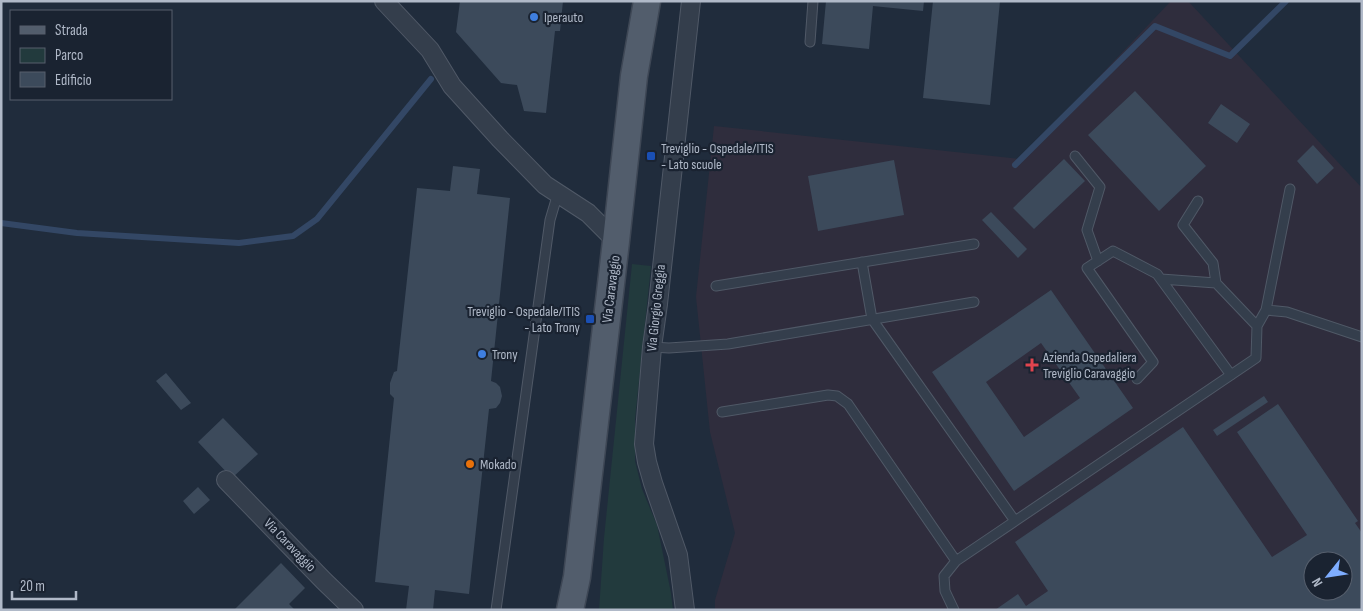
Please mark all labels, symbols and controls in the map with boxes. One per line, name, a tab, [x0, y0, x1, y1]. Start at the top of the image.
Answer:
place label: Iperauto	[544, 9, 583, 26]
legend	[10, 10, 172, 100]
marker: Iperauto	[528, 11, 540, 23]
text: Strada	[55, 21, 88, 40]
text: Parco	[55, 46, 83, 65]
text: Edificio	[55, 71, 92, 90]
place label: Treviglio - Ospedale/ITIS - Lato scuole	[661, 140, 774, 173]
marker: Treviglio - Ospedale/ITIS - Lato scuole	[645, 150, 657, 162]
street label: Via Caravaggio	[598, 254, 624, 324]
street label: Via Giorgio Greggia	[643, 264, 669, 352]
place label: Treviglio - Ospedale/ITIS - Lato Trony	[467, 303, 581, 336]
marker: Treviglio - Ospedale/ITIS - Lato Trony	[584, 313, 596, 325]
place label: Trony	[492, 346, 518, 363]
marker: Trony	[476, 348, 488, 360]
place label: Azienda Ospedaliera Treviglio Caravaggio	[1042, 349, 1137, 382]
marker: Azienda Ospedaliera Treviglio Caravaggio	[1025, 358, 1039, 372]
place label: Mokado	[480, 456, 517, 473]
marker: Mokado	[464, 458, 476, 470]
street label: Via Caravaggio	[260, 515, 320, 575]
north arrow	[1303, 551, 1353, 601]
scale bar	[12, 568, 76, 600]
text: N	[1308, 575, 1326, 590]
text: 20 m	[20, 577, 45, 596]

